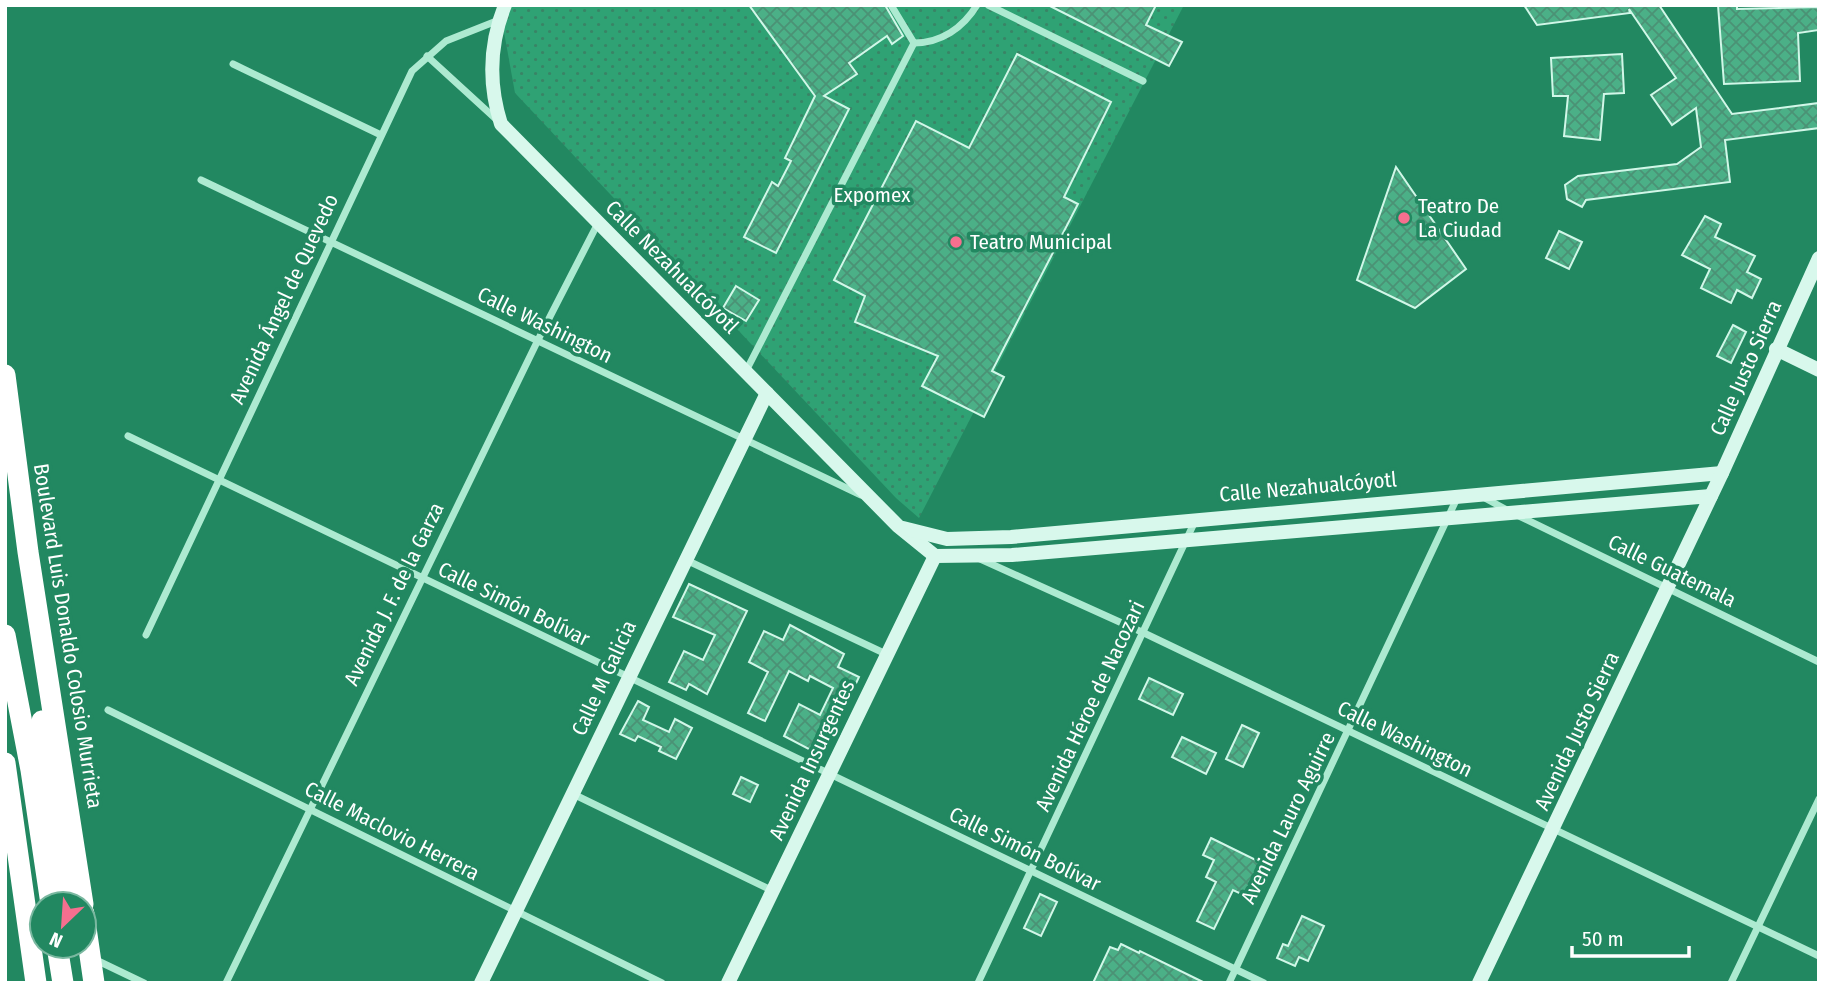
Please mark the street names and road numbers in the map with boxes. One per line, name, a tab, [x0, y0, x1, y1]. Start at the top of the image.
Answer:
street label: Avenida Ángel de Quevedo	[224, 190, 344, 408]
street label: Calle Nezahualcóyotl	[600, 195, 744, 339]
street label: Calle Washington	[473, 281, 617, 369]
street label: Calle Justo Sierra	[1705, 296, 1787, 440]
street label: Boulevard Luis Donaldo Colosio Murrieta	[28, 462, 108, 810]
street label: Calle Nezahualcóyotl	[1218, 466, 1398, 508]
street label: Avenida J. F. de la Garza	[338, 498, 450, 690]
street label: Calle Guatemala	[1604, 529, 1740, 613]
street label: Calle Simón Bolívar	[434, 556, 595, 652]
street label: Avenida Héroe de Nacozari	[1030, 596, 1150, 816]
street label: Calle M Galicia	[566, 616, 642, 740]
street label: Avenida Justo Sierra	[1529, 648, 1625, 814]
street label: Avenida Insurgentes	[763, 676, 861, 844]
street label: Calle Washington	[1333, 695, 1477, 783]
street label: Avenida Lauro Aguirre	[1235, 728, 1341, 908]
street label: Calle Maclovio Herrera	[300, 776, 484, 886]
street label: Calle Simón Bolívar	[945, 801, 1106, 897]

